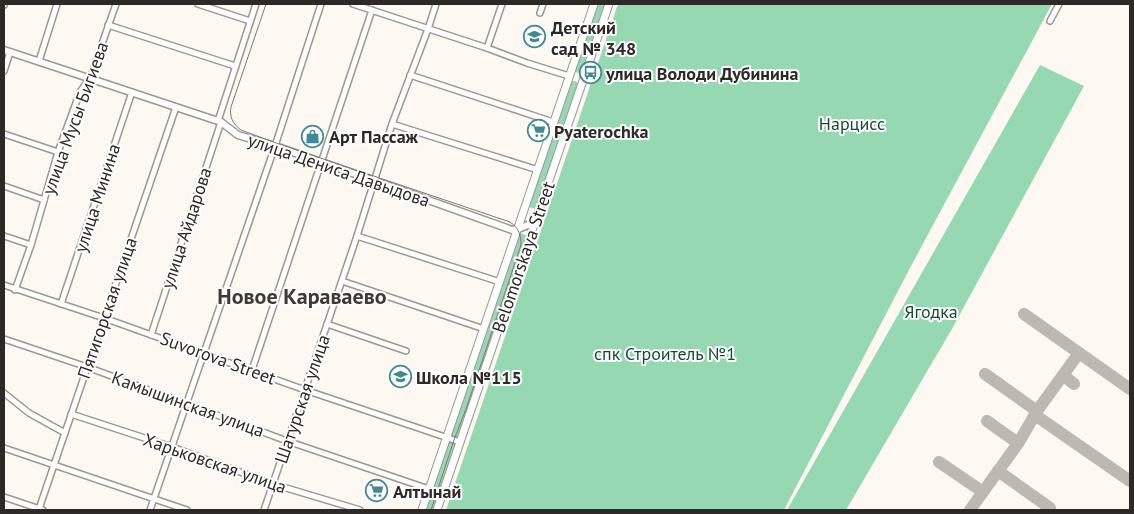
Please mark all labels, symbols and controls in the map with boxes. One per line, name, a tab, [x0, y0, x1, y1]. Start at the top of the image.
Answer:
place label: Детский сад № 348	[551, 16, 636, 60]
school or university icon: Детский сад № 348	[523, 25, 547, 49]
street label: улица Мусы Бигиева	[37, 38, 113, 198]
bus stop icon: улица Володи Дубинина	[578, 61, 602, 85]
place label: улица Володи Дубинина	[605, 62, 798, 85]
park label: Нарцисс	[819, 112, 885, 135]
supermarket icon: Pyaterochka	[526, 119, 550, 143]
place label: Pyaterochka	[554, 120, 649, 143]
shop icon: Арт Пассаж	[301, 124, 325, 148]
place label: Арт Пассаж	[329, 125, 419, 148]
street label: улица Дениса Давыдова	[245, 128, 433, 212]
street label: улица Минина	[69, 141, 125, 255]
street label: улица Айдарова	[156, 164, 216, 292]
street label: Belomorskaya Street	[486, 178, 560, 336]
street label: Пятигорская улица	[72, 234, 142, 382]
district label: Новое Караваево	[217, 282, 387, 310]
park label: Ягодка	[904, 300, 958, 323]
street label: Suvorova Street	[157, 326, 279, 390]
street label: Шатурская улица	[269, 332, 335, 466]
park label: спк Строитель №1	[594, 342, 736, 365]
school or university icon: Школа №115	[388, 365, 412, 389]
street label: Камышинская улица	[108, 366, 268, 442]
place label: Школа №115	[416, 366, 522, 389]
street label: Харьковская улица	[140, 428, 290, 498]
supermarket icon: Алтынай	[365, 479, 389, 503]
place label: Алтынай	[393, 480, 461, 503]

